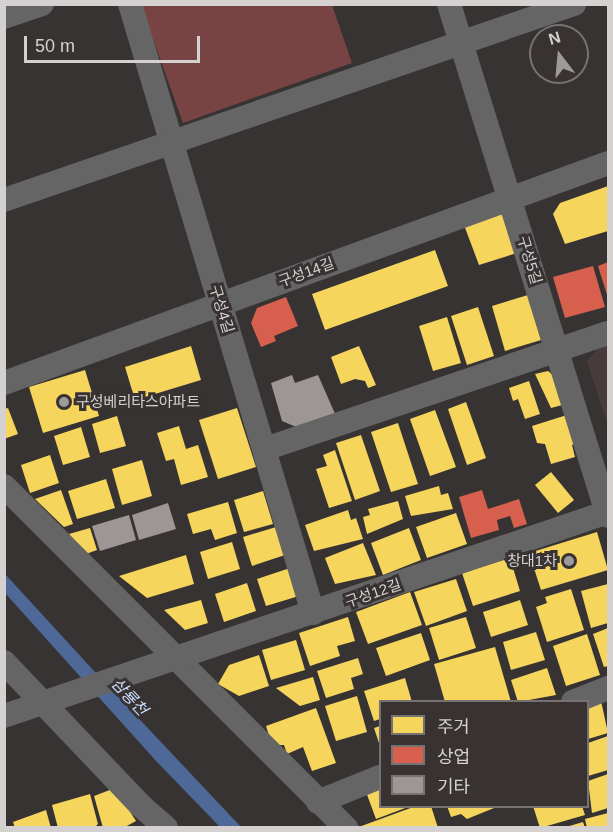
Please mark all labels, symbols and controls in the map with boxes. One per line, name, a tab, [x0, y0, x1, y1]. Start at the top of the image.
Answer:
scale bar	[27, 24, 202, 62]
north arrow	[529, 24, 589, 84]
text: N	[547, 28, 562, 48]
text: 50 m	[35, 36, 75, 56]
street label: 구성5길	[514, 234, 546, 286]
street label: 구성14길	[276, 254, 336, 290]
street label: 구성4길	[206, 283, 238, 335]
place label: 구성베리타스아파트	[76, 393, 200, 411]
marker: 구성베리타스아파트	[57, 395, 71, 409]
place label: 창대1차	[507, 552, 557, 570]
marker: 창대1차	[562, 554, 576, 568]
street label: 구성12길	[343, 575, 403, 611]
water label: 삼룡천	[107, 674, 151, 720]
legend	[379, 700, 589, 808]
text: 주거	[437, 717, 470, 737]
text: 상업	[437, 747, 470, 767]
text: 기타	[437, 777, 470, 797]

